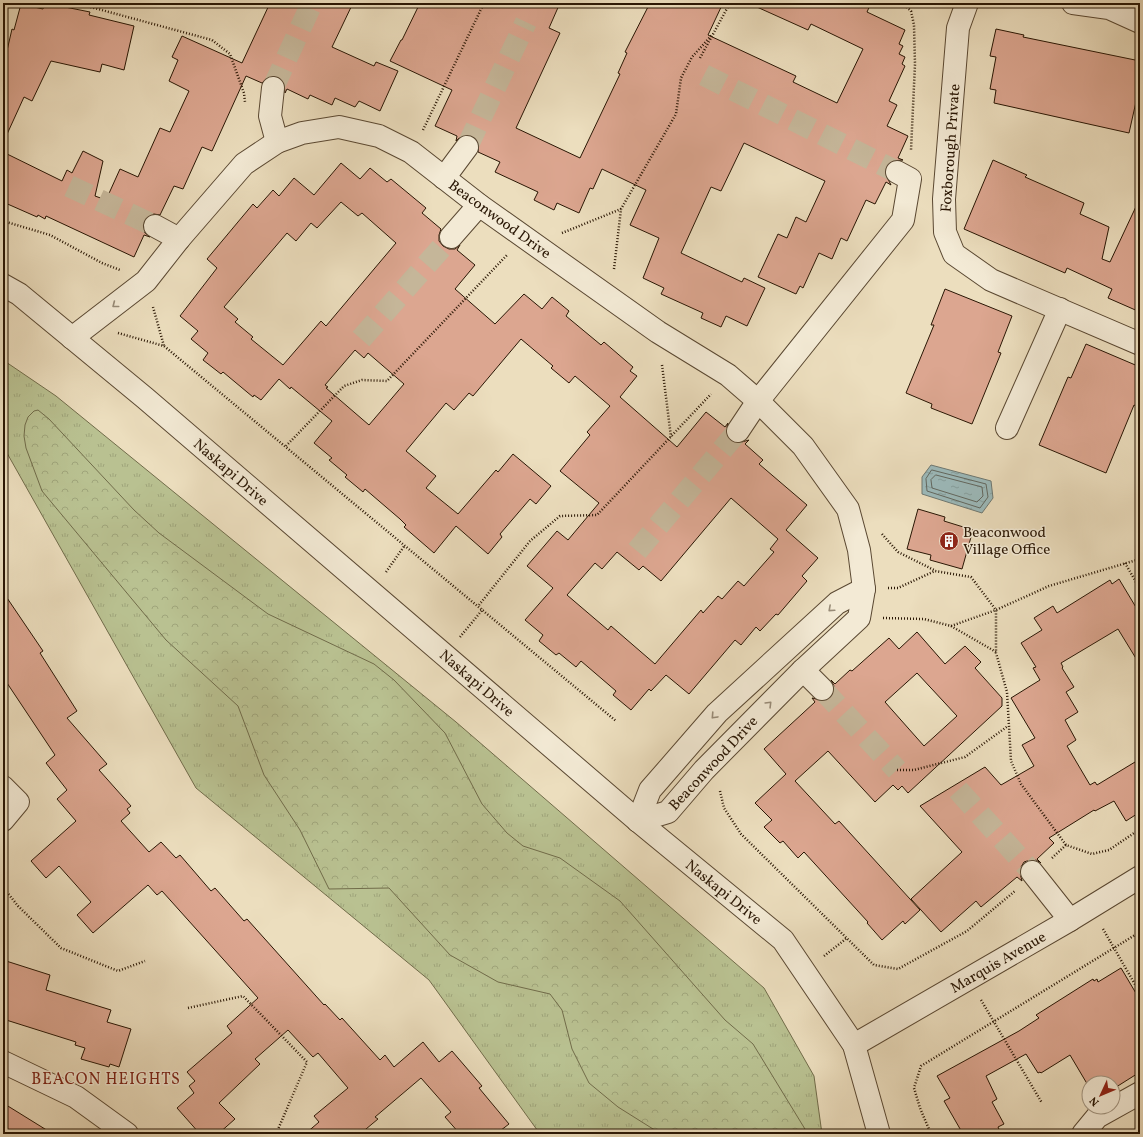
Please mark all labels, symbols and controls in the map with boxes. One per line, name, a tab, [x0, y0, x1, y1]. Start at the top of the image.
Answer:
street label: Foxborough Private	[937, 83, 966, 213]
street label: Beaconwood Drive	[443, 176, 555, 265]
one-way arrow	[113, 300, 120, 307]
street label: Naskapi Drive	[188, 435, 272, 512]
place label: Beaconwood Village Office	[963, 523, 1050, 561]
building icon: Beaconwood Village Office	[938, 530, 960, 552]
one-way arrow	[828, 605, 835, 612]
street label: Naskapi Drive	[434, 646, 518, 723]
one-way arrow	[764, 701, 771, 709]
street label: Beaconwood Drive	[665, 712, 764, 816]
one-way arrow	[712, 712, 719, 719]
street label: Naskapi Drive	[680, 856, 766, 931]
street label: Marquis Avenue	[947, 927, 1050, 999]
district label: BEACON HEIGHTS	[31, 1069, 181, 1091]
north arrow	[1081, 1075, 1121, 1115]
text: N	[1087, 1093, 1103, 1109]

